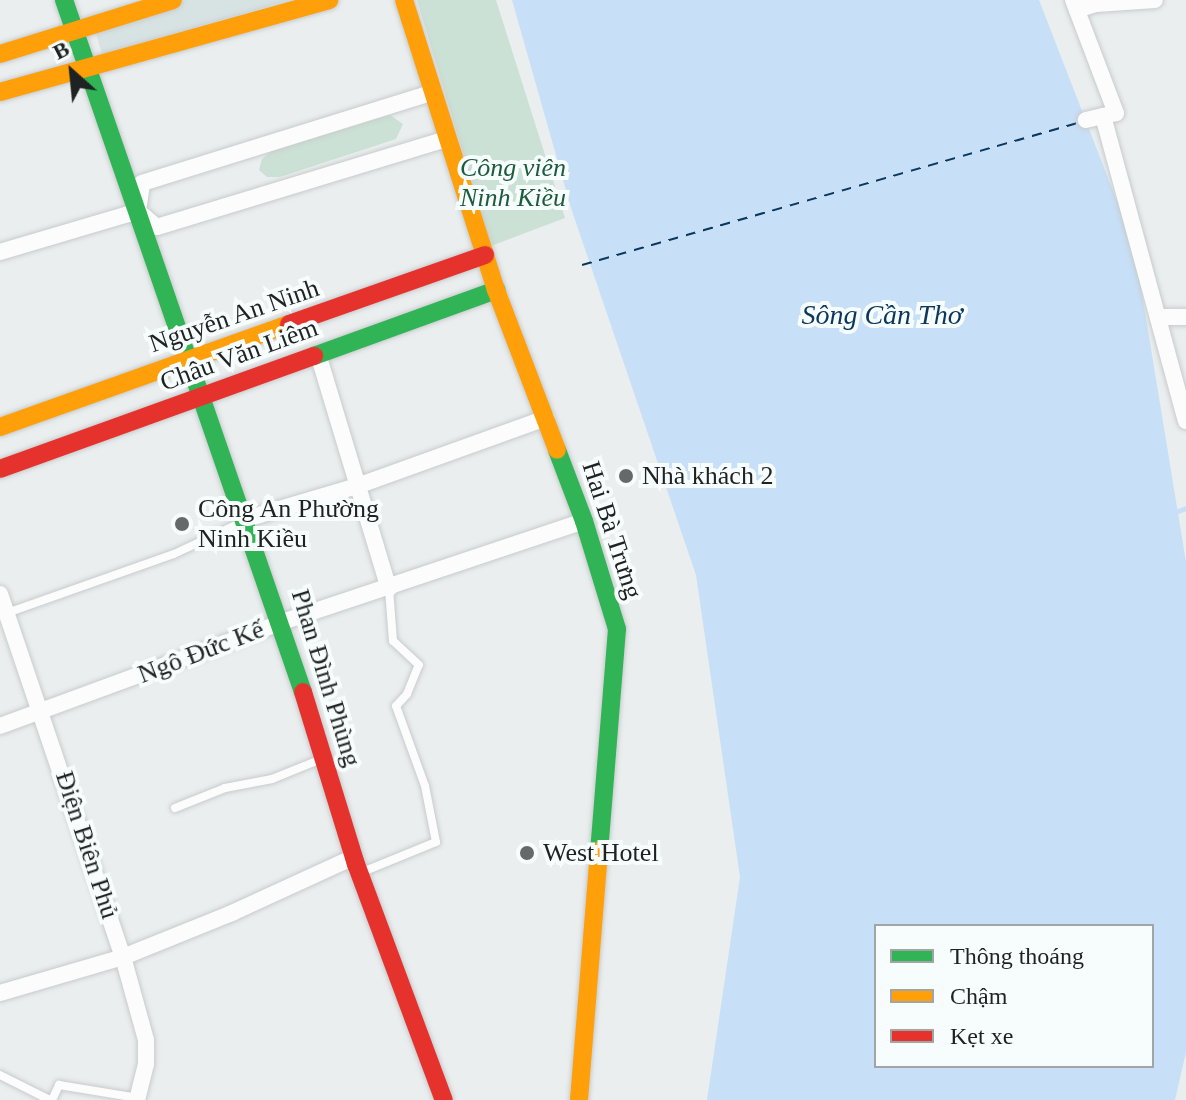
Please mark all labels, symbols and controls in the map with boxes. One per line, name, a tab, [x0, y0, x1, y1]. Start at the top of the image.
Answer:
north arrow	[32, 32, 112, 112]
text: B	[49, 36, 73, 65]
park label: Công viên Ninh Kiều	[460, 152, 566, 214]
street label: Nguyễn An Ninh	[144, 272, 324, 360]
water label: Sông Cần Thơ	[801, 298, 963, 332]
street label: Châu Văn Liêm	[156, 312, 322, 398]
street label: Hai Bà Trưng	[575, 457, 649, 603]
place label: Nhà khách 2	[642, 460, 773, 492]
marker: Nhà khách 2	[617, 467, 635, 485]
place label: Công An Phường Ninh Kiều	[198, 493, 380, 554]
marker: Công An Phường Ninh Kiều	[173, 515, 191, 533]
street label: Phan Đình Phùng	[284, 586, 368, 770]
street label: Ngô Đức Kế	[134, 614, 268, 690]
street label: Điện Biên Phủ	[49, 767, 125, 923]
place label: West Hotel	[543, 837, 659, 869]
marker: West Hotel	[518, 844, 536, 862]
legend	[874, 924, 1154, 1068]
text: Thông thoáng	[950, 943, 1084, 969]
text: Chậm	[950, 983, 1007, 1009]
text: Kẹt xe	[950, 1023, 1013, 1049]

